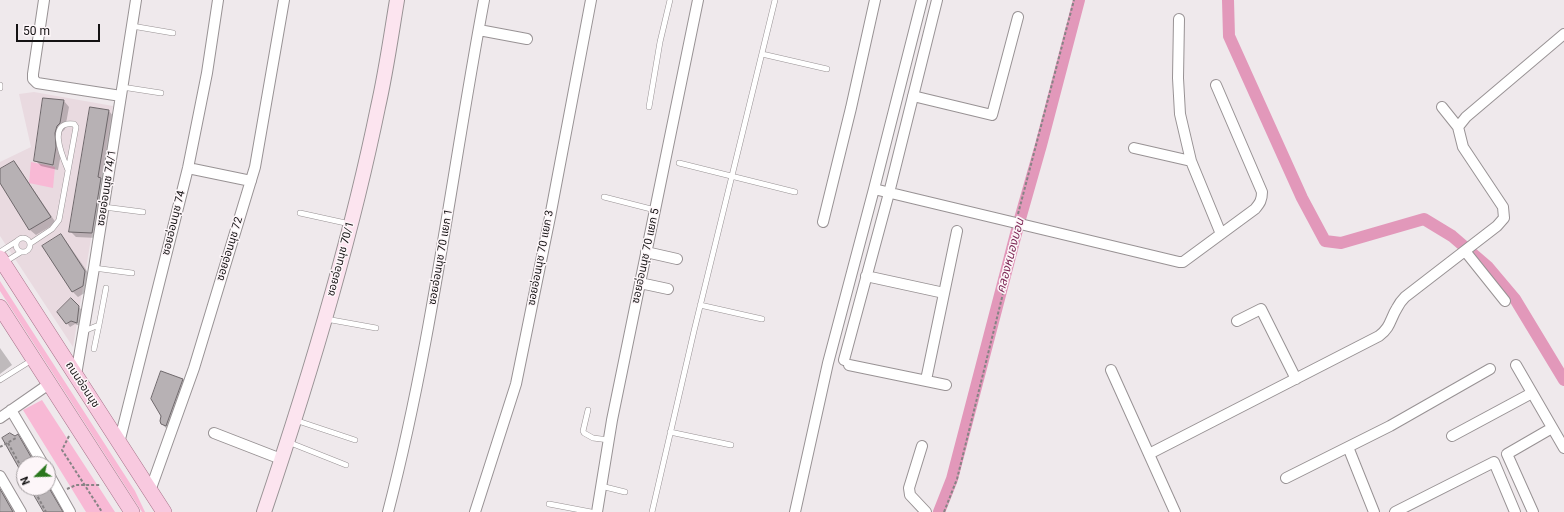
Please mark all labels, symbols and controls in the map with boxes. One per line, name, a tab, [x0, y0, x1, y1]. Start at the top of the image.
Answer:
scale bar	[18, 16, 102, 42]
text: 50 m	[23, 24, 50, 38]
street label: ซอยอ่อนนุช 74/1	[94, 149, 120, 227]
street label: ซอยอ่อนนุช 74	[160, 189, 188, 257]
street label: ซอยอ่อนนุช 70 แยก 5	[629, 207, 663, 305]
street label: ซอยอ่อนนุช 70 แยก 1	[426, 208, 456, 306]
street label: ซอยอ่อนนุช 70 แยก 3	[525, 209, 557, 307]
street label: ซอยอ่อนนุช 72	[214, 215, 246, 283]
water label: คลองหนองบอน	[994, 217, 1028, 295]
street label: ซอยอ่อนนุช 70/1	[325, 220, 357, 298]
street label: ถนนอ่อนนุช	[62, 359, 102, 411]
north arrow	[16, 456, 56, 496]
text: N	[18, 474, 33, 487]

